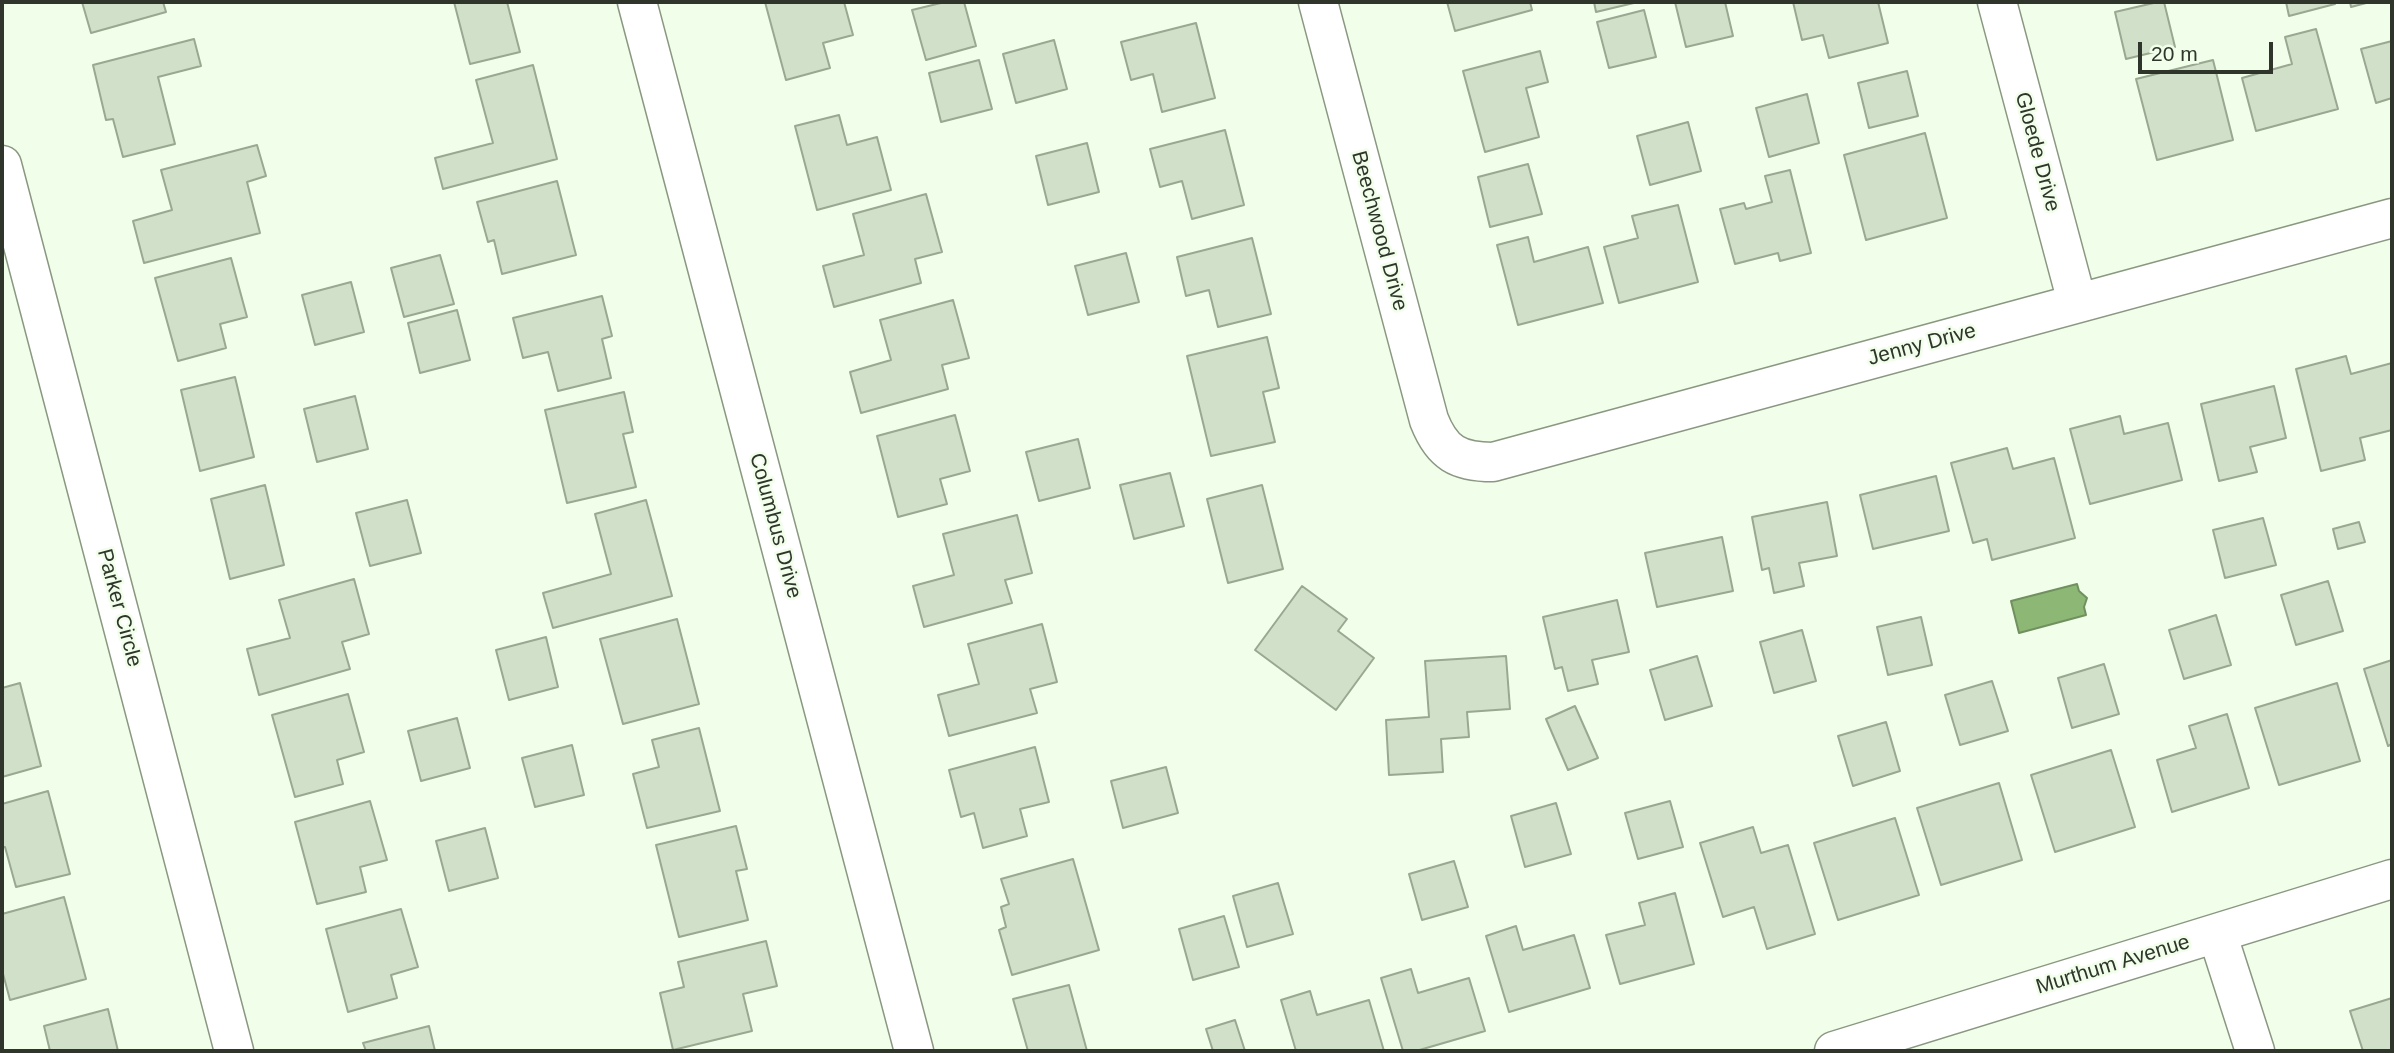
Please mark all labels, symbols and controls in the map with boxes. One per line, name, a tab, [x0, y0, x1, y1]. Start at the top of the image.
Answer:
scale bar	[2142, 28, 2277, 72]
text: 20 m	[2151, 42, 2198, 65]
street label: Gloede Drive	[2009, 90, 2065, 214]
street label: Beechwood Drive	[1346, 148, 1412, 314]
street label: Jenny Drive	[1865, 318, 1979, 372]
street label: Columbus Drive	[743, 451, 807, 601]
street label: Parker Circle	[91, 546, 147, 670]
street label: Murthum Avenue	[2033, 930, 2193, 1000]

